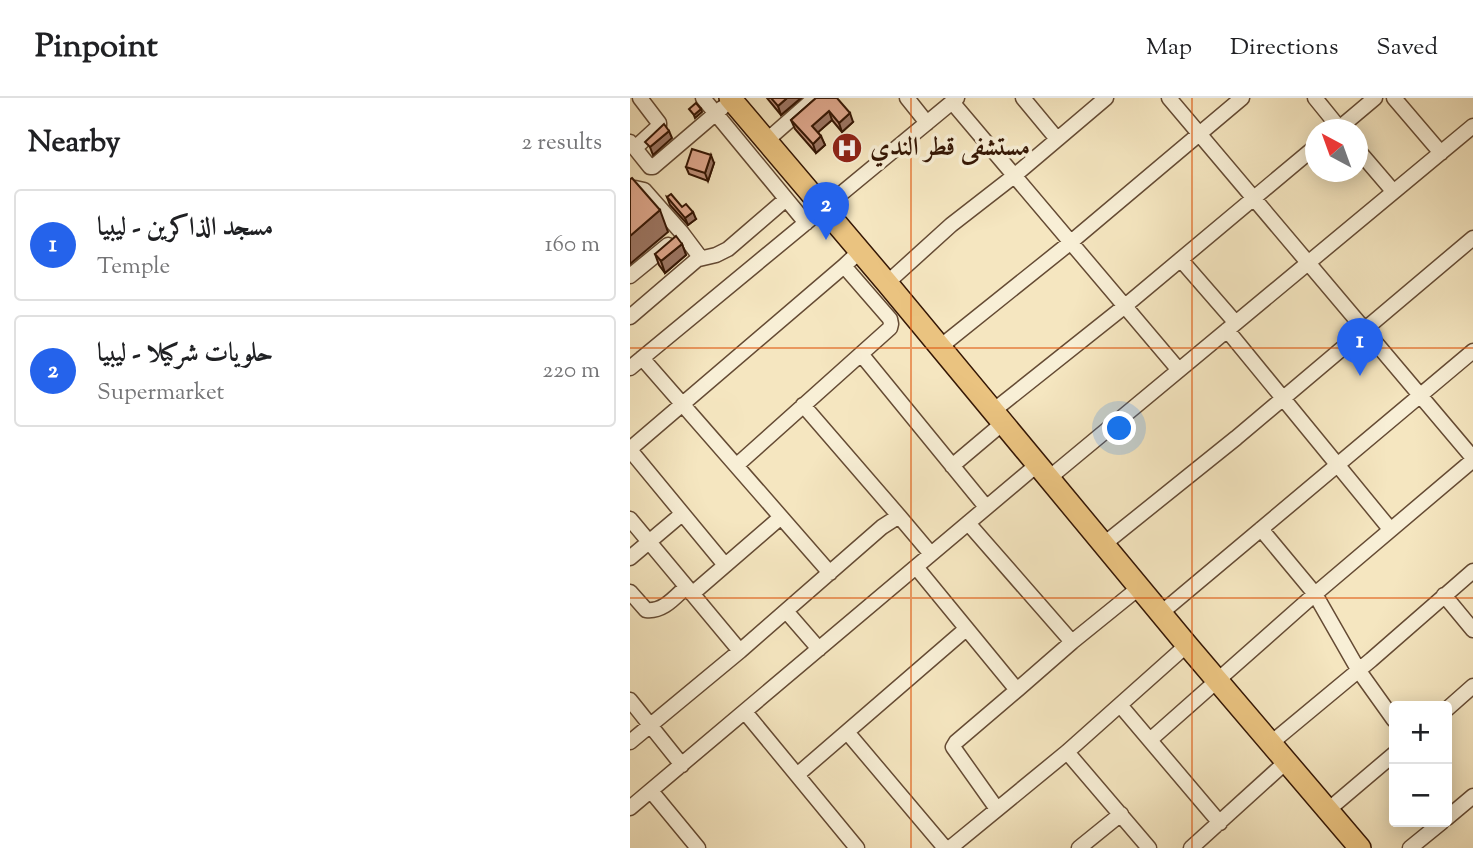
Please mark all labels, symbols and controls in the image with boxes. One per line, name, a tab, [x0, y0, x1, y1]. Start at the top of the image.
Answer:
text: Pinpoint	[35, 24, 158, 72]
text: Map	[1146, 31, 1192, 65]
text: Directions	[1230, 31, 1338, 65]
text: Saved	[1376, 31, 1438, 65]
north arrow	[1305, 119, 1368, 182]
text: Nearby	[28, 122, 120, 165]
text: 2 results	[522, 127, 602, 160]
place label: مستشفى قطر الندي	[870, 130, 1030, 168]
hospital icon: مستشفى قطر الندي	[830, 131, 864, 165]
pin: 2	[803, 182, 849, 240]
text: مسجد الذاكرين - ليبيا	[97, 210, 273, 247]
text: 1	[49, 229, 57, 262]
text: 160 m	[545, 229, 600, 262]
text: Temple	[97, 251, 170, 284]
pin: 1	[1337, 318, 1383, 376]
text: حلويات شركيلا - ليبيا	[97, 336, 273, 373]
text: 2	[48, 355, 58, 388]
text: 220 m	[542, 355, 600, 388]
text: Supermarket	[97, 377, 224, 410]
your location	[1102, 411, 1136, 445]
map controls	[1389, 701, 1452, 827]
button: +	[1389, 701, 1452, 764]
button: −	[1389, 764, 1452, 827]

